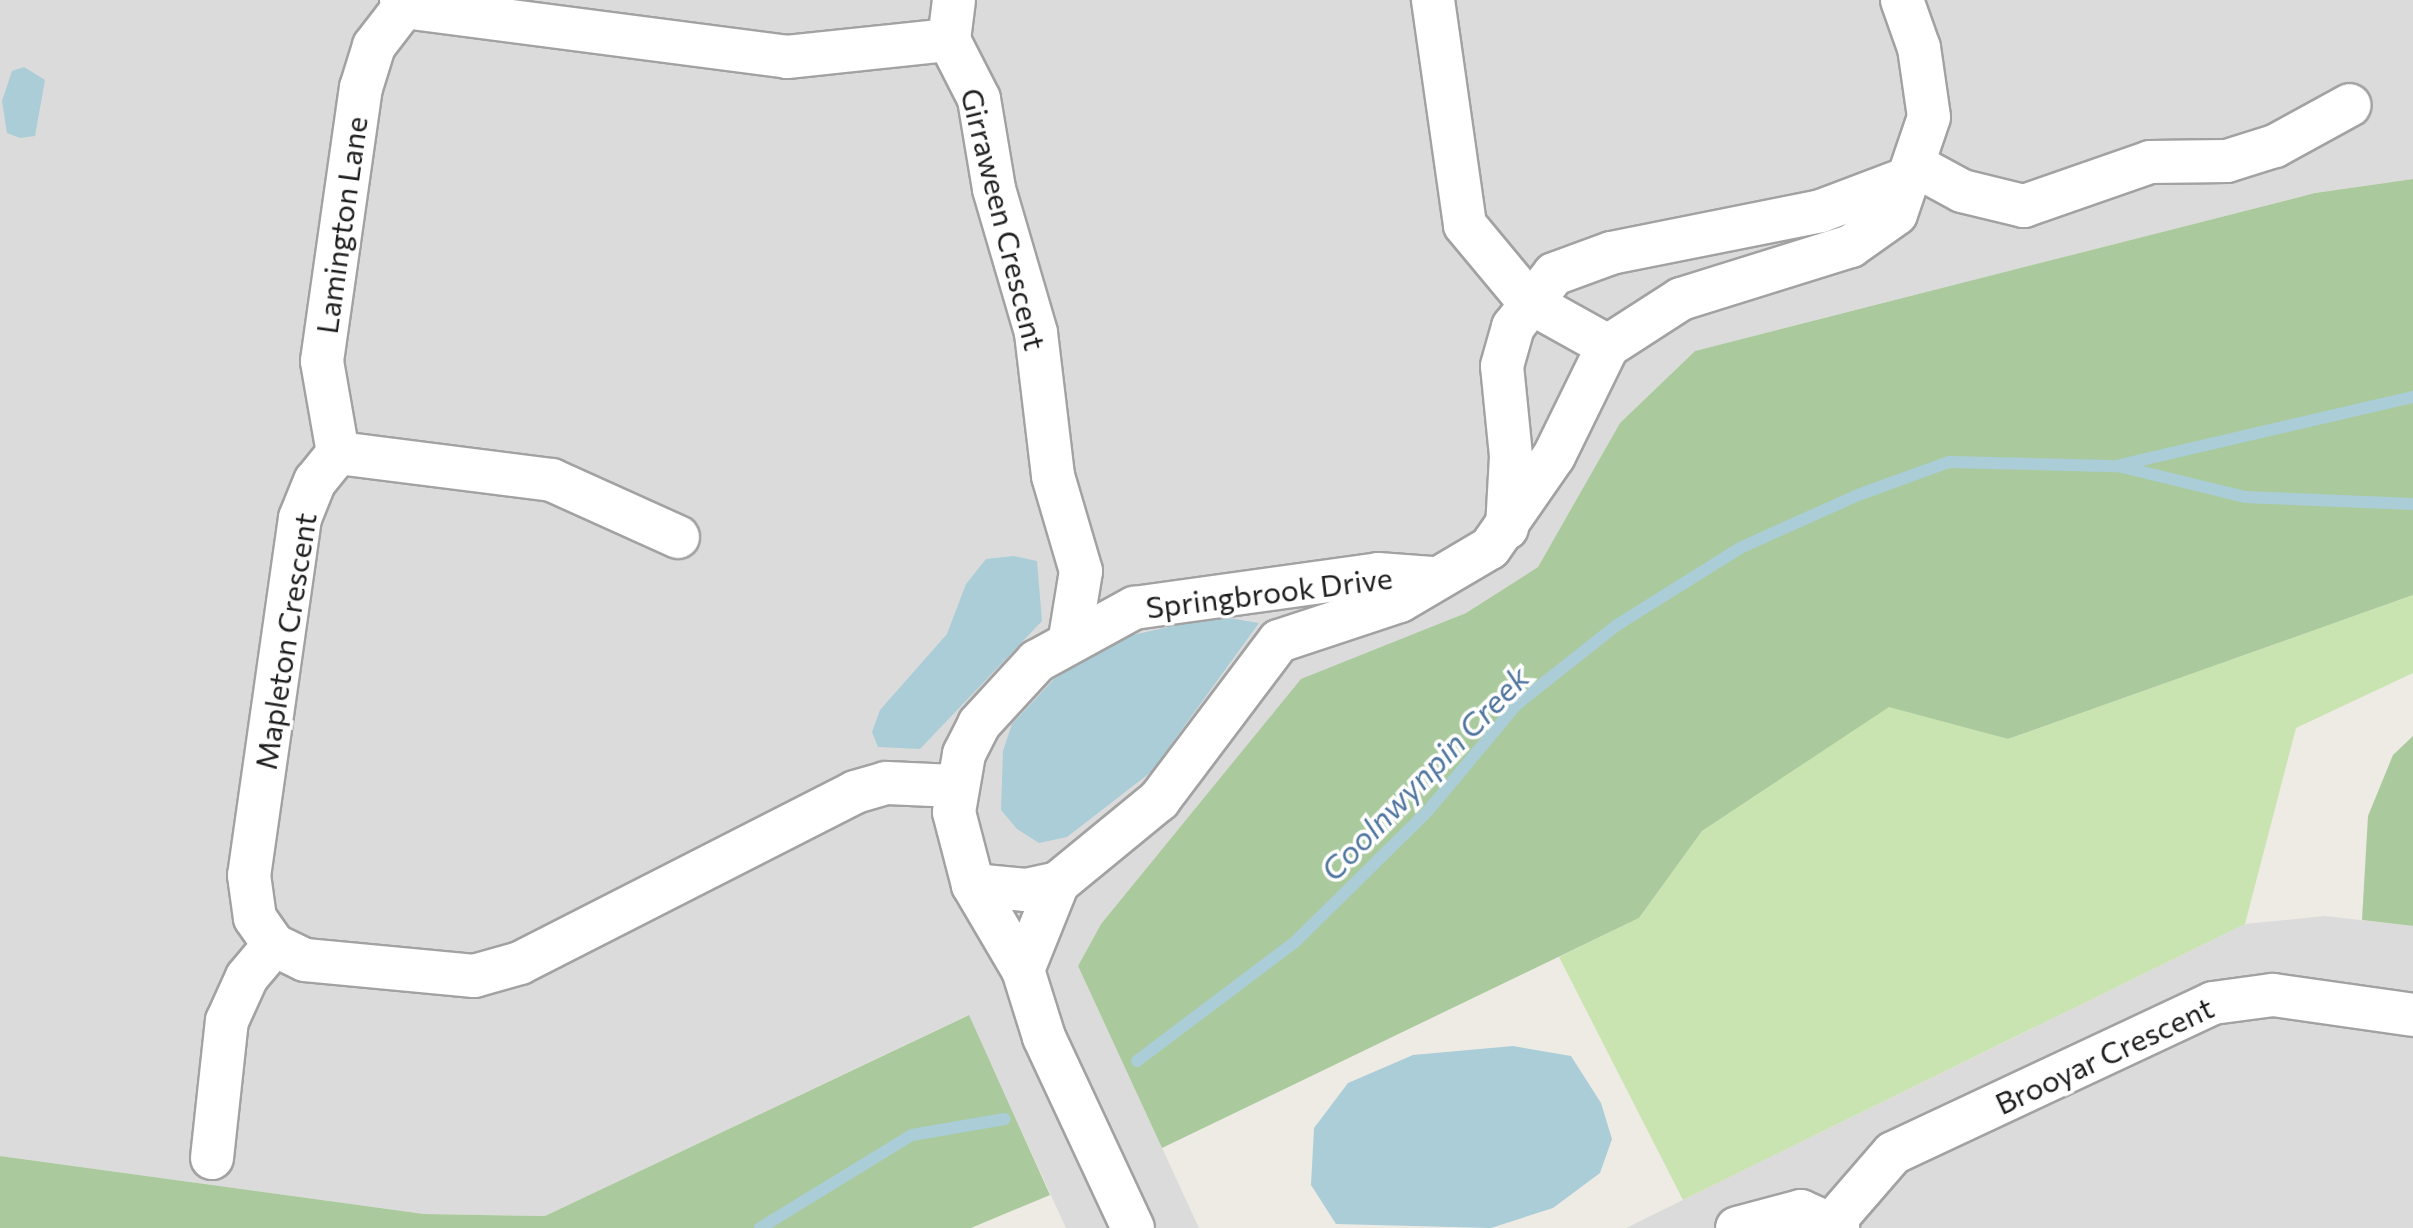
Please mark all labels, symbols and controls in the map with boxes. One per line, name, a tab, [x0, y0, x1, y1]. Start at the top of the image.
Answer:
street label: Girraween Crescent	[954, 84, 1054, 354]
street label: Lamington Lane	[308, 114, 374, 336]
street label: Mapleton Crescent	[247, 510, 323, 772]
street label: Springbrook Drive	[1144, 559, 1394, 625]
water label: Coolnwynpin Creek	[1312, 658, 1536, 888]
street label: Brooyar Crescent	[1989, 989, 2219, 1121]

